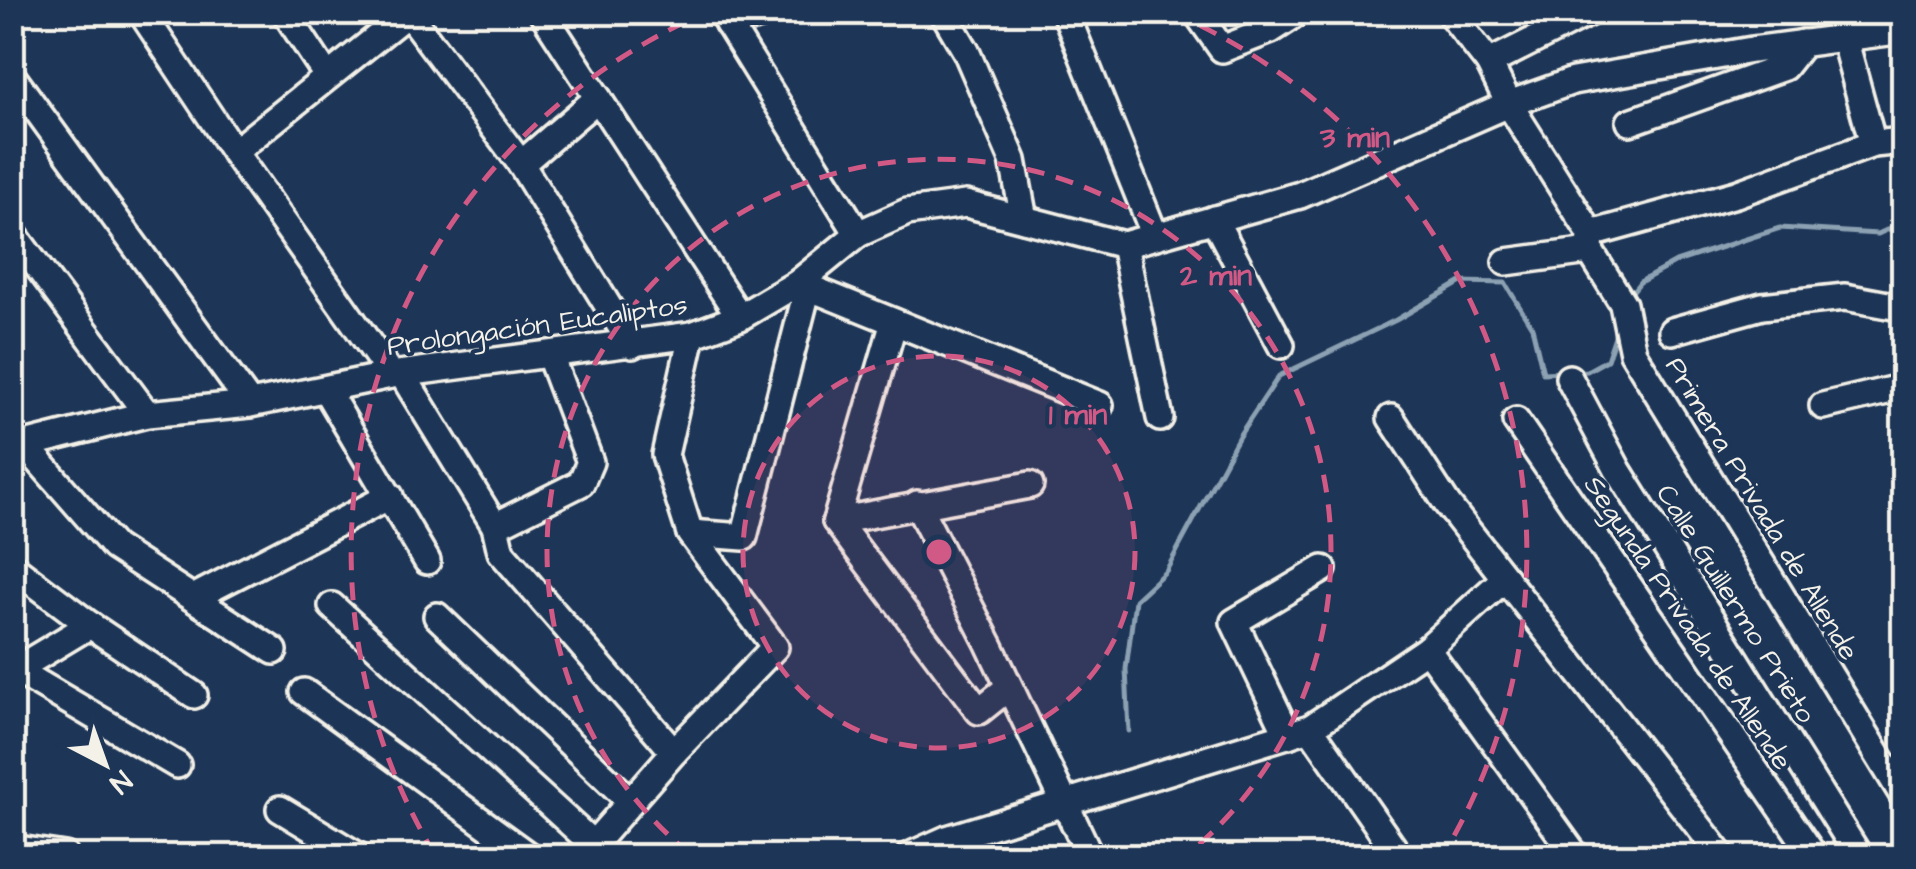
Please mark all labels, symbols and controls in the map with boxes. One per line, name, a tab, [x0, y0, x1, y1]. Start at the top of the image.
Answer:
text: 3 min	[1319, 117, 1390, 159]
text: 2 min	[1179, 255, 1252, 297]
street label: Prolongación Eucaliptos	[385, 285, 690, 367]
street label: Primera Privada de Allende	[1655, 350, 1868, 668]
text: 1 min	[1049, 394, 1107, 436]
street label: Segunda Privada de Allende	[1574, 468, 1801, 778]
street label: Calle Guillermo Prieto	[1646, 477, 1825, 731]
centre of rings	[921, 534, 957, 570]
north arrow	[55, 714, 155, 814]
text: N	[101, 761, 140, 803]

